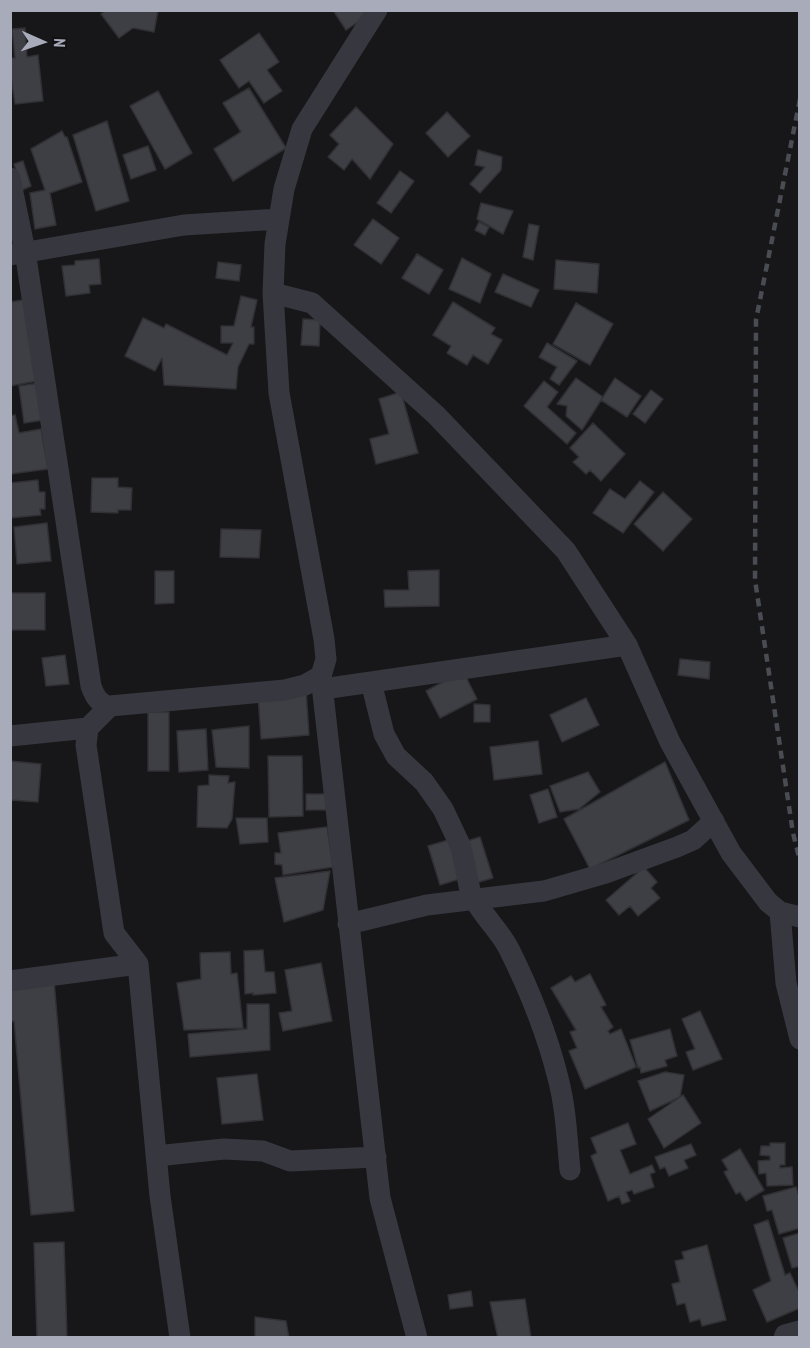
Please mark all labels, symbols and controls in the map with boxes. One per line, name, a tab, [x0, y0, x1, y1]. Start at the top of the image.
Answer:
north arrow	[12, 12, 72, 72]
text: N	[50, 38, 70, 48]

